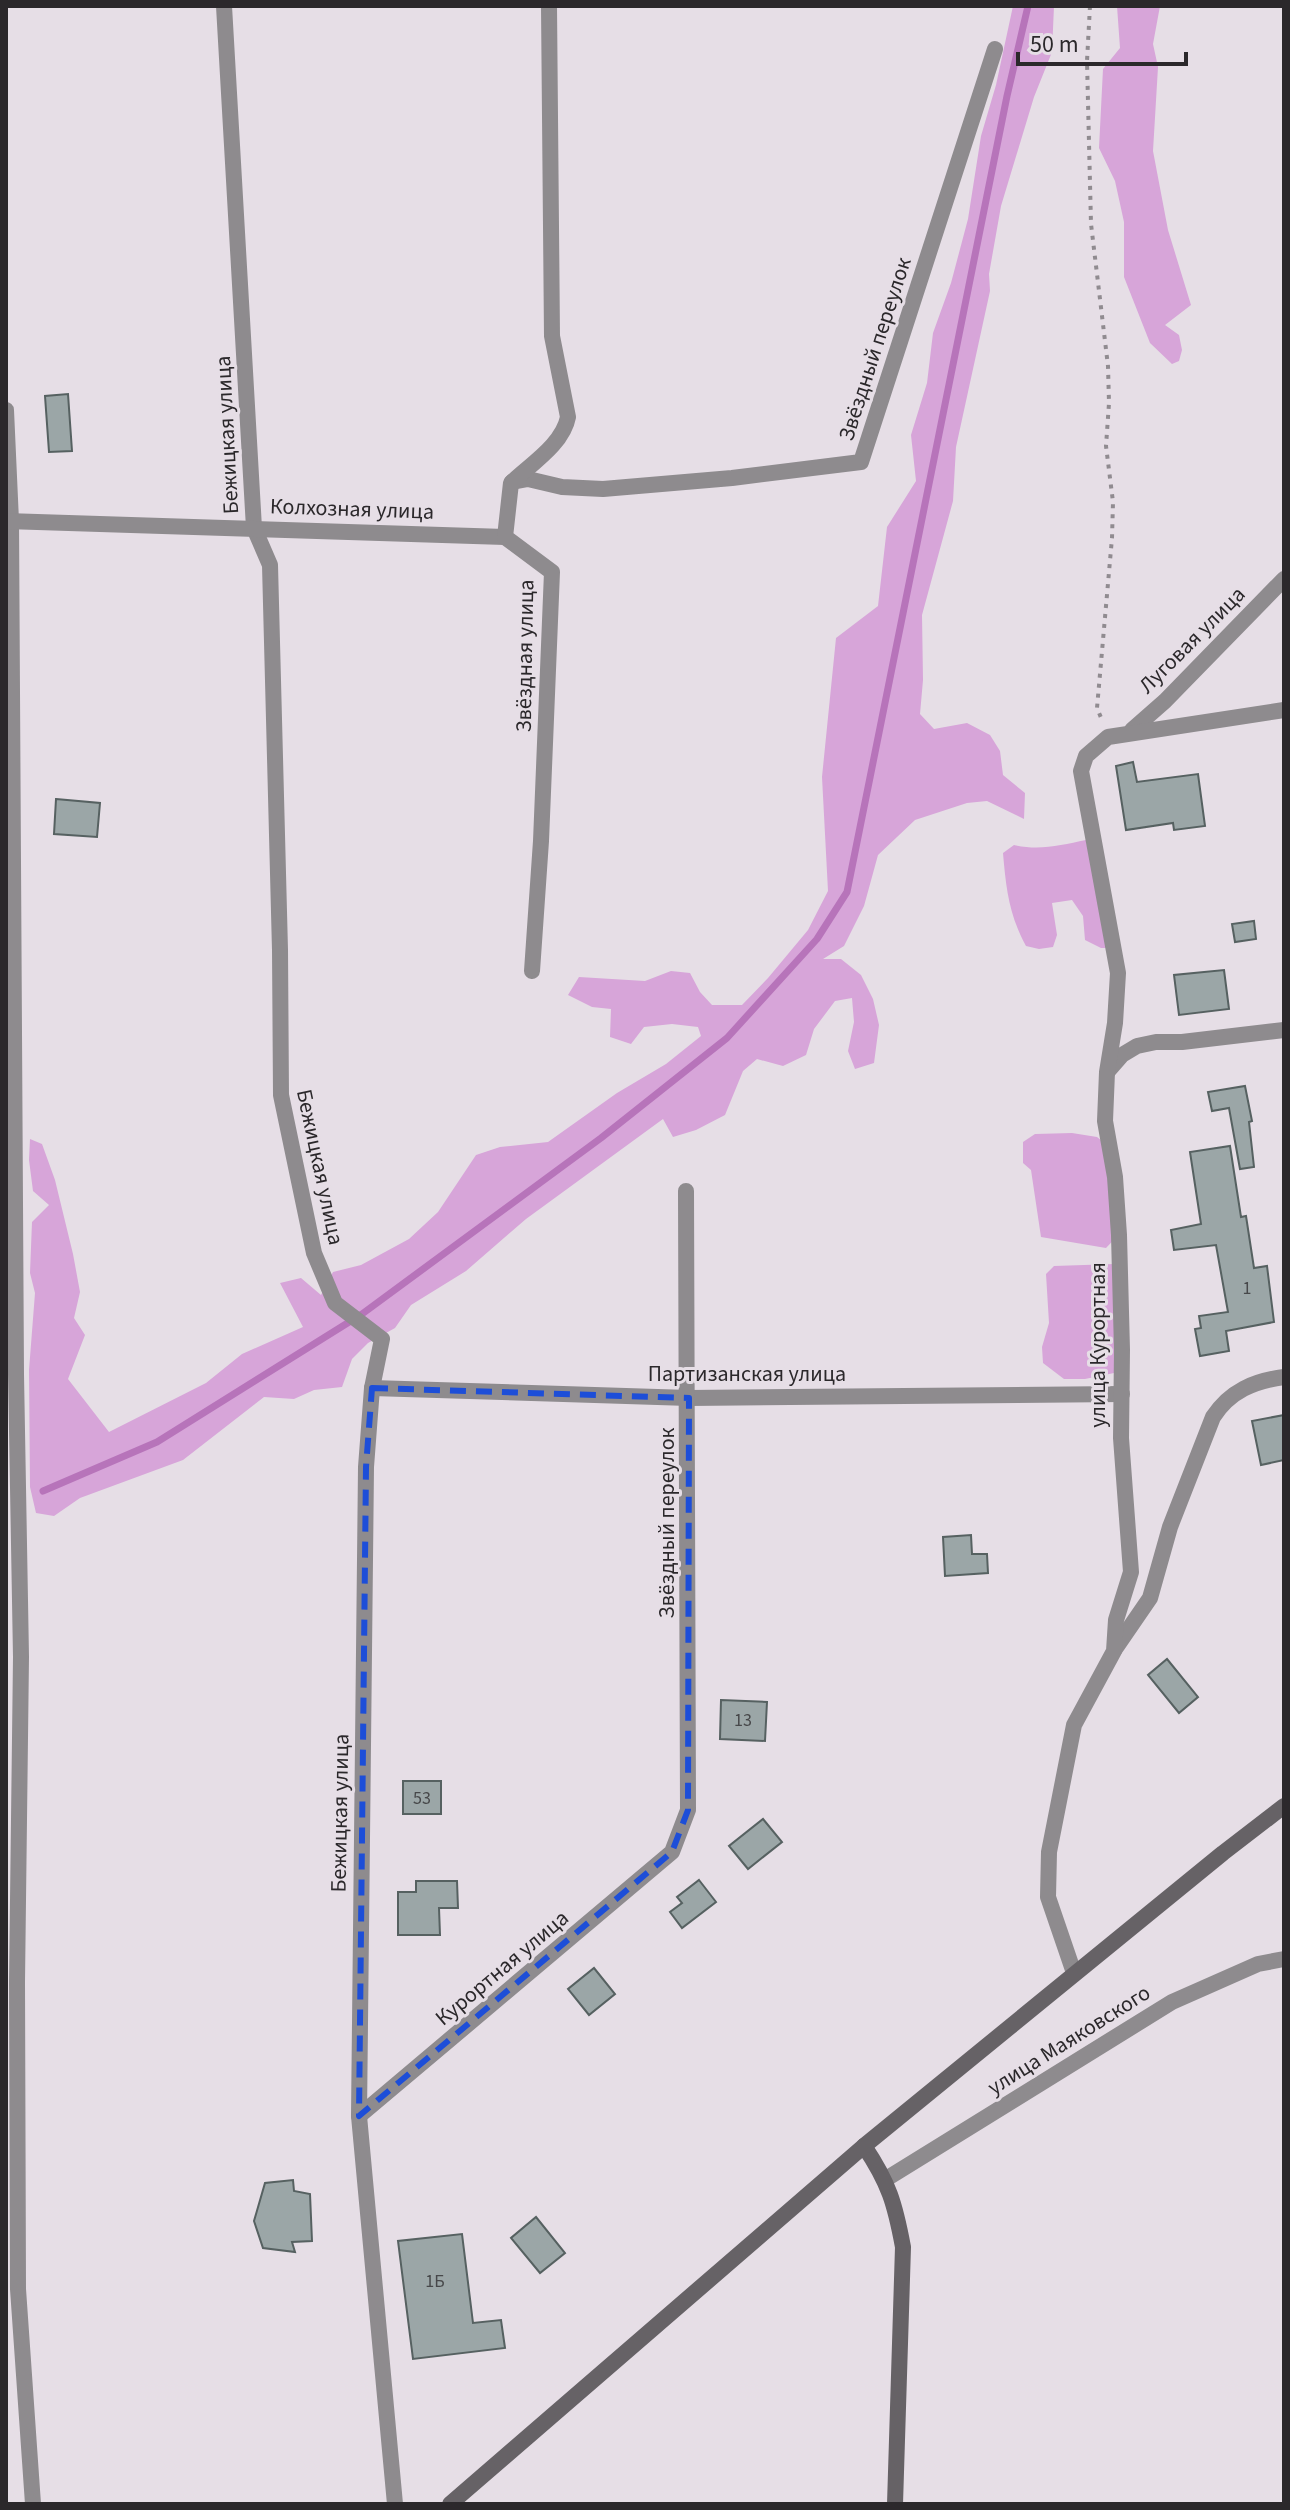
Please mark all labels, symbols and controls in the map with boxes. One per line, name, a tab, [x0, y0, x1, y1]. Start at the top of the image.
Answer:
scale bar	[1018, 16, 1186, 66]
text: 50 m	[1030, 27, 1079, 62]
street label: Звёздный переулок	[830, 253, 920, 445]
street label: Бежицкая улица	[207, 355, 247, 515]
street label: Колхозная улица	[269, 490, 435, 528]
street label: Звёздная улица	[508, 579, 542, 733]
street label: Луговая улица	[1131, 579, 1253, 701]
street label: Бежицкая улица	[288, 1086, 352, 1248]
street label: улица Курортная	[1082, 1262, 1114, 1428]
house number: 1	[1243, 1276, 1251, 1301]
street label: Партизанская улица	[648, 1358, 846, 1390]
street label: Звёздный переулок	[651, 1427, 683, 1618]
house number: 13	[734, 1708, 752, 1733]
street label: Бежицкая улица	[323, 1733, 357, 1893]
house number: 53	[413, 1786, 431, 1811]
street label: Курортная улица	[428, 1903, 576, 2033]
street label: улица Маяковского	[981, 1977, 1157, 2103]
house number: 1Б	[425, 2269, 445, 2294]

